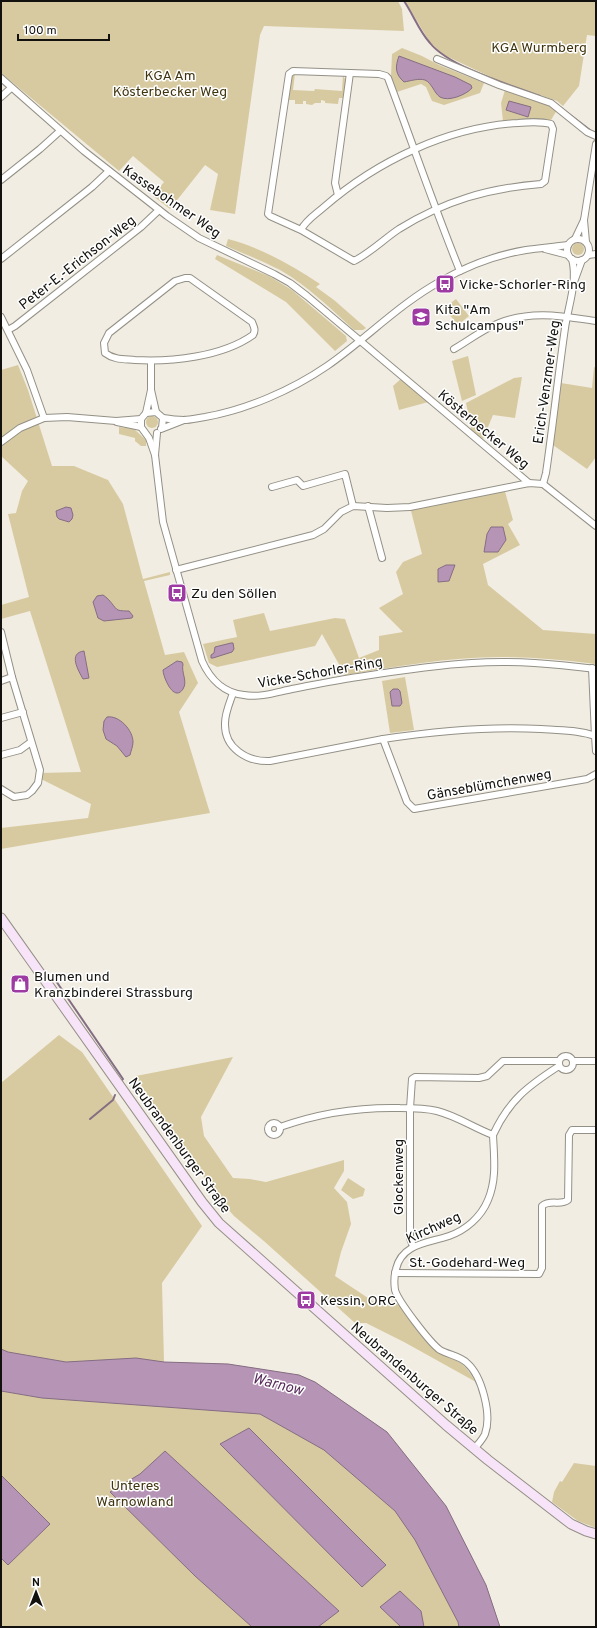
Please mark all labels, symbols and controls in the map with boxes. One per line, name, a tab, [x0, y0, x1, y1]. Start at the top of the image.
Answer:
scale bar	[18, 16, 109, 42]
text: 100 m	[24, 23, 57, 39]
park label: KGA Wurmberg	[491, 40, 587, 57]
park label: KGA Am Kösterbecker Weg	[113, 68, 227, 101]
street label: Kassebohmer Weg	[119, 162, 224, 243]
street label: Peter-E.-Erichson-Weg	[16, 212, 140, 314]
bus stop icon: Vicke-Schorler-Ring	[434, 273, 456, 295]
place label: Vicke-Schorler-Ring	[459, 277, 586, 294]
place label: Kita "Am Schulcampus"	[435, 302, 524, 335]
school or university icon: Kita "Am Schulcampus"	[410, 306, 432, 328]
street label: Erich-Venzmer-Weg	[530, 319, 565, 445]
street label: Kösterbecker Weg	[434, 387, 532, 473]
bus stop icon: Zu den Söllen	[166, 582, 188, 604]
place label: Zu den Söllen	[191, 586, 277, 603]
street label: Vicke-Schorler-Ring	[256, 654, 384, 693]
street label: Gänseblümchenweg	[426, 766, 553, 805]
place label: Blumen und Kranzbinderei Strassburg	[34, 969, 193, 1002]
shop icon: Blumen und Kranzbinderei Strassburg	[9, 973, 31, 995]
street label: Neubrandenburger Straße	[124, 1075, 234, 1217]
street label: Glockenweg	[391, 1139, 408, 1215]
street label: Kirchweg	[404, 1209, 464, 1248]
street label: St.-Godehard-Weg	[409, 1255, 525, 1272]
bus stop icon: Kessin, ORC	[295, 1289, 317, 1311]
place label: Kessin, ORC	[320, 1293, 396, 1310]
street label: Neubrandenburger Straße	[347, 1319, 481, 1439]
water label: Warnow	[250, 1370, 307, 1401]
park label: Unteres Warnowland	[96, 1478, 174, 1511]
north arrow	[16, 1572, 56, 1612]
text: N	[32, 1576, 40, 1590]

